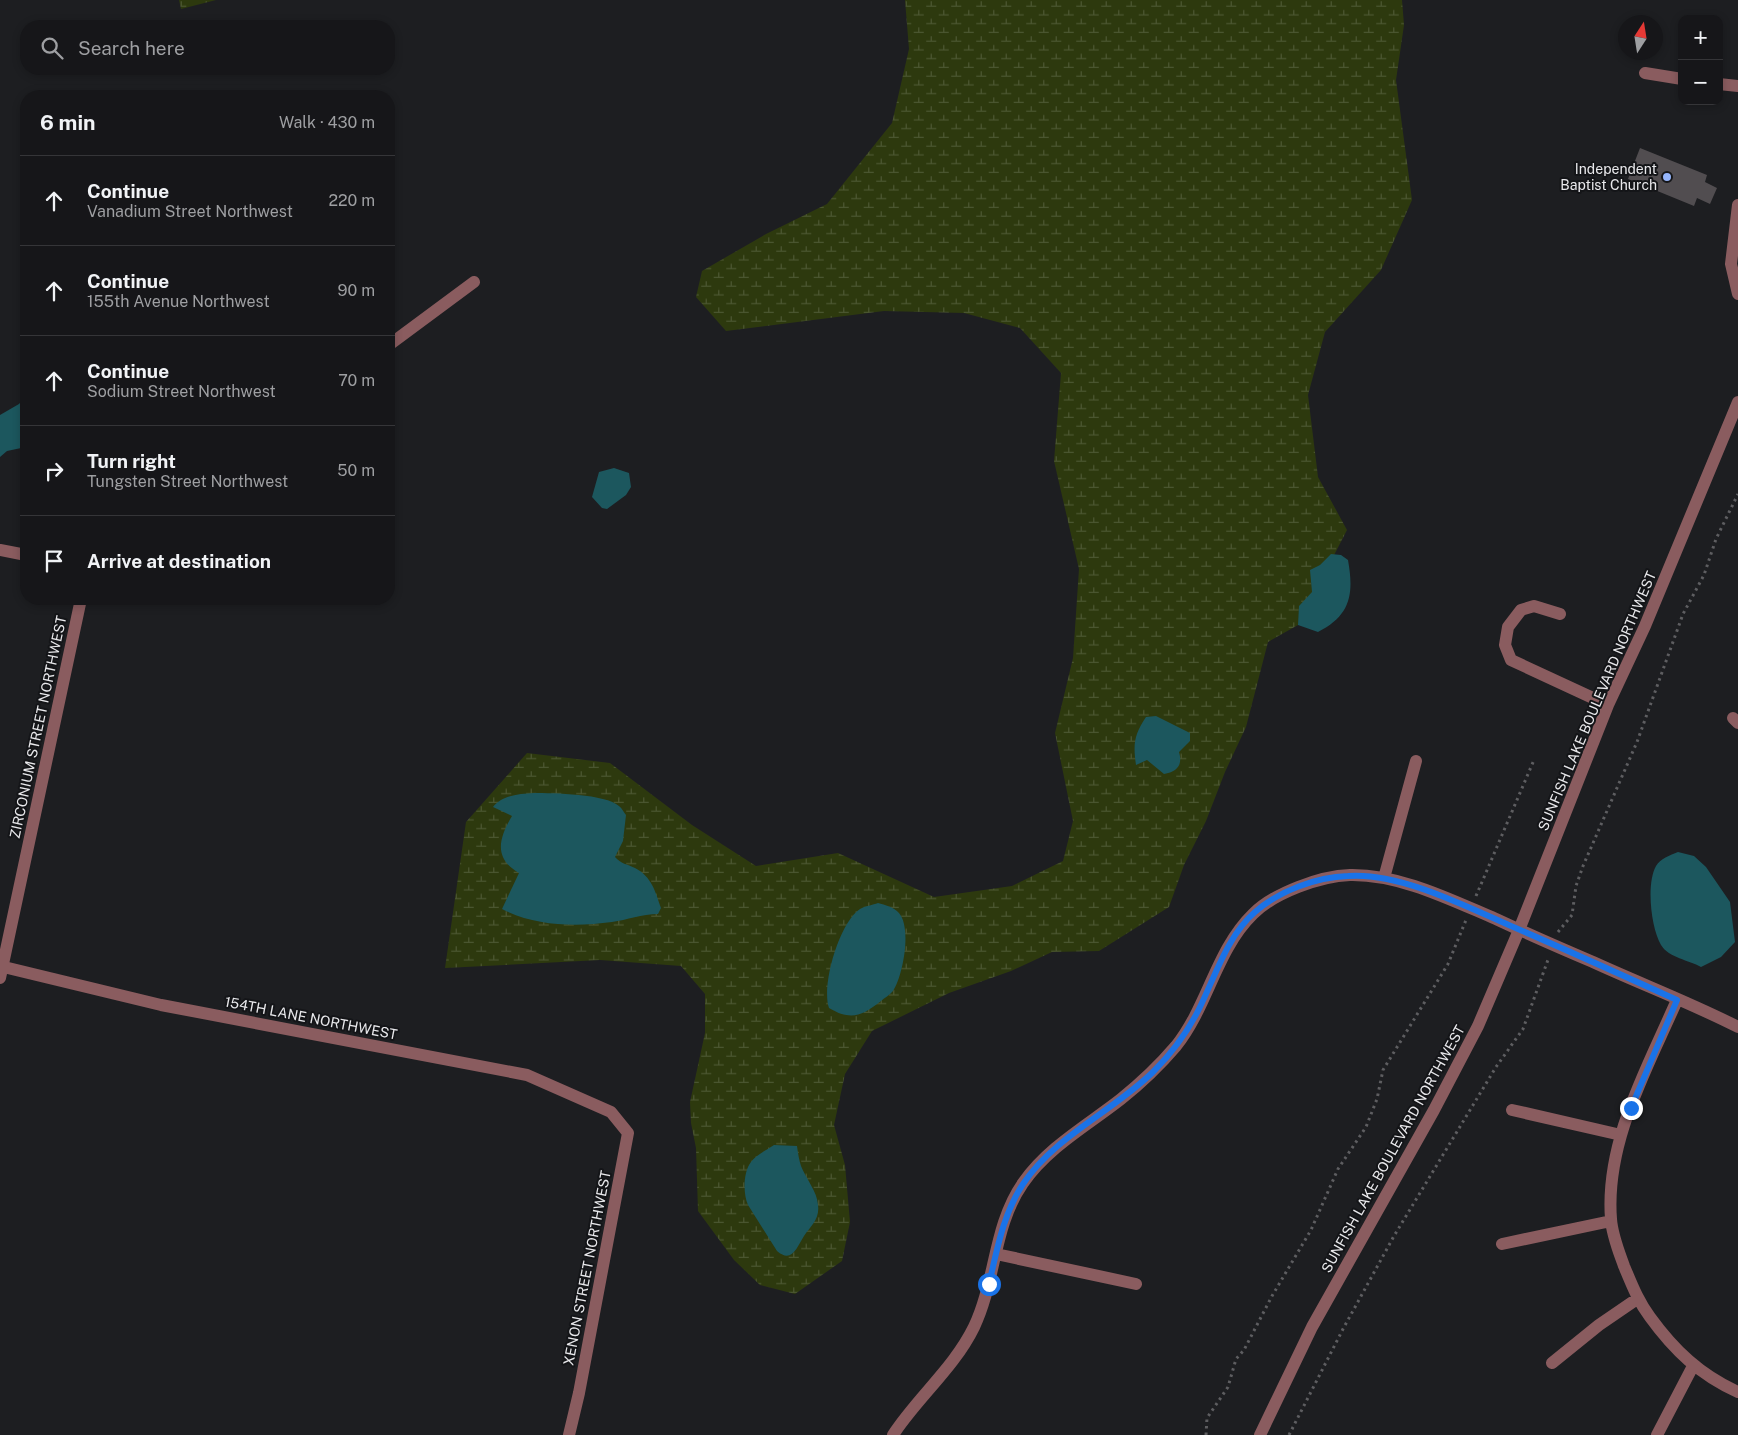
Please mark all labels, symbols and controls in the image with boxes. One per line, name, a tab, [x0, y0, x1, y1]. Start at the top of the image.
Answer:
north arrow	[1618, 15, 1663, 60]
map controls	[1678, 15, 1723, 105]
button: +	[1678, 15, 1723, 60]
search box	[20, 20, 395, 75]
icon: search	[38, 34, 66, 62]
text: Search here	[78, 37, 185, 59]
button: −	[1678, 60, 1723, 105]
text: 6 min	[40, 110, 96, 135]
text: Walk · 430 m	[279, 113, 375, 132]
place label: Independent Baptist Church	[1560, 161, 1657, 193]
marker: Independent Baptist Church	[1661, 171, 1673, 183]
text: Continue	[87, 180, 169, 202]
icon: ahead	[40, 187, 68, 215]
text: 220 m	[328, 191, 375, 210]
text: Vanadium Street Northwest	[87, 202, 293, 221]
text: Continue	[87, 270, 169, 292]
icon: ahead	[40, 277, 68, 305]
text: 90 m	[338, 281, 375, 300]
text: 155th Avenue Northwest	[87, 292, 270, 311]
text: Continue	[87, 360, 169, 382]
icon: ahead	[40, 367, 68, 395]
text: 70 m	[338, 371, 375, 390]
text: Sodium Street Northwest	[87, 382, 276, 401]
text: Turn right	[87, 450, 176, 472]
icon: right	[40, 457, 68, 485]
text: 50 m	[337, 461, 375, 480]
text: Tungsten Street Northwest	[87, 472, 288, 491]
icon: arrive	[40, 547, 68, 575]
text: Arrive at destination	[87, 550, 271, 572]
street label: SUNFISH LAKE BOULEVARD NORTHWEST	[1535, 569, 1659, 833]
street label: ZIRCONIUM STREET NORTHWEST	[7, 614, 69, 840]
street label: 154TH LANE NORTHWEST	[223, 993, 399, 1043]
street label: SUNFISH LAKE BOULEVARD NORTHWEST	[1318, 1022, 1468, 1276]
route end	[1620, 1097, 1643, 1120]
street label: XENON STREET NORTHWEST	[560, 1169, 614, 1367]
route start	[978, 1273, 1001, 1296]

